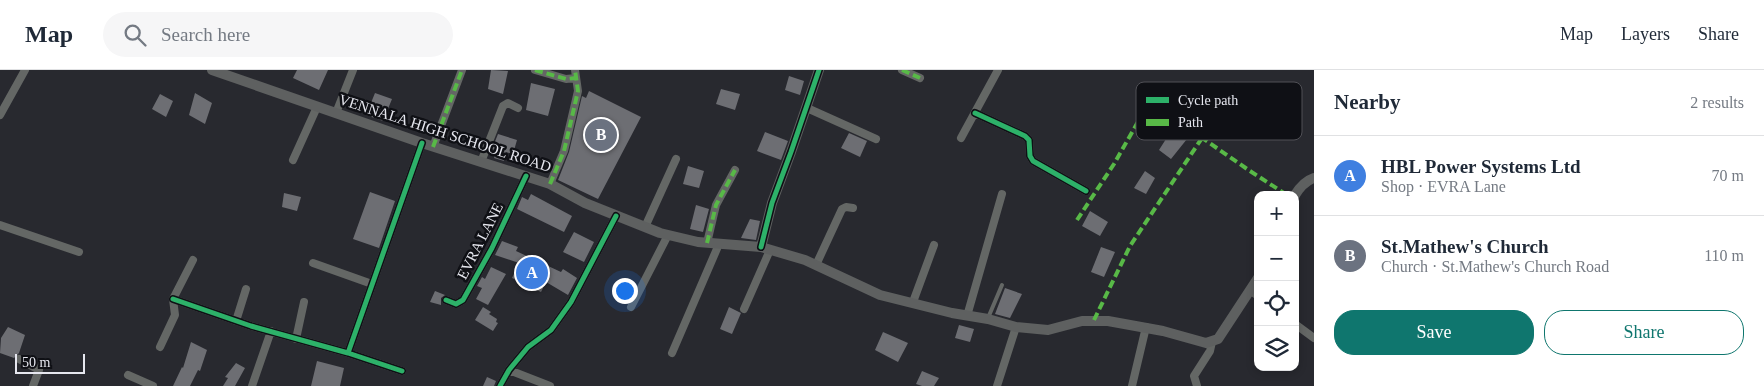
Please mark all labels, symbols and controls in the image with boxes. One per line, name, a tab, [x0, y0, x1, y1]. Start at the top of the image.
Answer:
search box	[103, 12, 453, 57]
text: Map	[25, 21, 73, 47]
icon: search	[121, 21, 149, 49]
text: Search here	[161, 24, 250, 45]
text: Map	[1560, 24, 1593, 44]
text: Layers	[1621, 24, 1670, 44]
text: Share	[1698, 24, 1739, 44]
legend	[1136, 82, 1302, 140]
text: Nearby	[1334, 90, 1401, 114]
street label: VENNALA HIGH SCHOOL ROAD	[337, 91, 553, 175]
text: Cycle path	[1178, 93, 1238, 108]
text: 2 results	[1690, 94, 1744, 111]
text: Path	[1178, 115, 1203, 130]
pin: B	[585, 116, 617, 154]
text: HBL Power Systems Ltd	[1381, 156, 1581, 177]
text: A	[1344, 167, 1356, 184]
text: 70 m	[1712, 167, 1744, 184]
text: Shop · EVRA Lane	[1381, 178, 1506, 195]
map controls	[1254, 191, 1299, 371]
button: +	[1254, 191, 1299, 236]
street label: EVRA LANE	[454, 200, 506, 282]
button: −	[1254, 236, 1299, 281]
text: St.Mathew's Church	[1381, 236, 1549, 257]
text: B	[1345, 247, 1355, 264]
text: 110 m	[1704, 247, 1744, 264]
pin: A	[516, 254, 548, 292]
text: Church · St.Mathew's Church Road	[1381, 258, 1609, 275]
your location	[612, 278, 638, 304]
button: locate	[1254, 281, 1299, 326]
button: Save	[1334, 310, 1534, 355]
button: Share	[1544, 310, 1744, 355]
button: layers	[1254, 326, 1299, 371]
scale bar	[15, 351, 85, 374]
text: 50 m	[22, 355, 50, 370]

